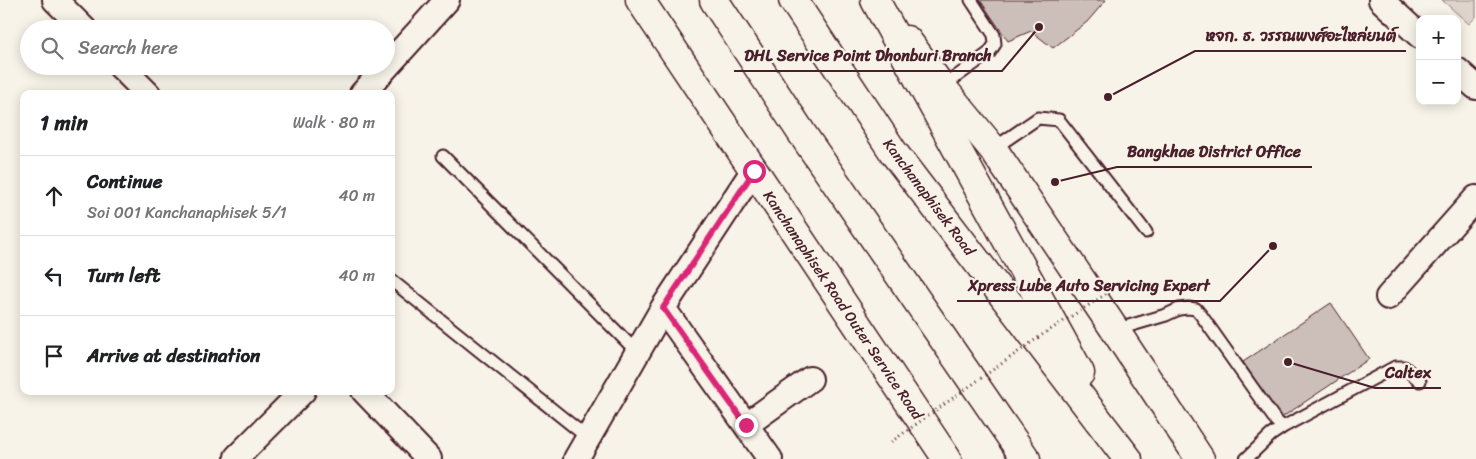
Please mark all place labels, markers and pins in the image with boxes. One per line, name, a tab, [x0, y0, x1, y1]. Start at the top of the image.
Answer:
callout: หจก. ธ. วรรณพงศ์อะไหล่ยนต์	[1195, 20, 1406, 51]
callout: DHL Service Point Dhonburi Branch	[734, 40, 1002, 71]
callout: Bangkhae District Office	[1117, 136, 1312, 167]
callout: Xpress Lube Auto Servicing Expert	[957, 270, 1220, 301]
callout: Caltex	[1375, 357, 1441, 388]

